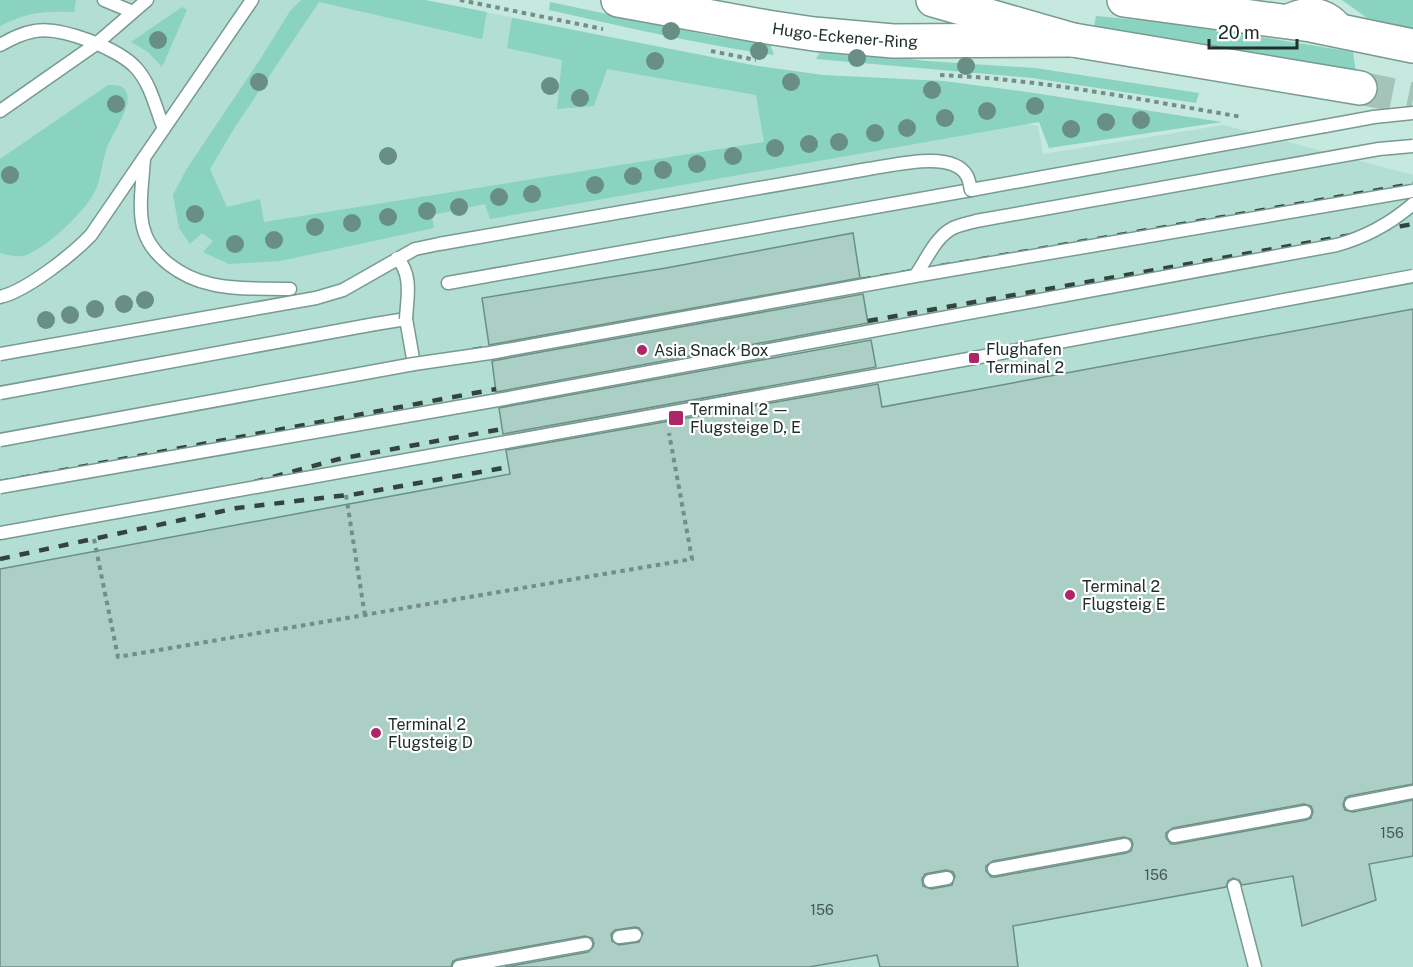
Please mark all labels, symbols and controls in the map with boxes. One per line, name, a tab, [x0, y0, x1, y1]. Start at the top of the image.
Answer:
scale bar	[1209, 12, 1298, 50]
street label: Hugo-Eckener-Ring	[771, 19, 918, 51]
text: 20 m	[1218, 22, 1260, 43]
place label: Flughafen Terminal 2	[986, 340, 1064, 377]
place label: Asia Snack Box	[654, 341, 768, 360]
marker: Asia Snack Box	[635, 343, 649, 357]
marker: Flughafen Terminal 2	[967, 351, 981, 365]
place label: Terminal 2 — Flugsteige D, E	[690, 400, 801, 437]
marker: Terminal 2 — Flugsteige D, E	[667, 409, 685, 427]
place label: Terminal 2 Flugsteig E	[1082, 577, 1166, 614]
marker: Terminal 2 Flugsteig E	[1063, 588, 1077, 602]
place label: Terminal 2 Flugsteig D	[388, 715, 473, 752]
marker: Terminal 2 Flugsteig D	[369, 726, 383, 740]
house number: 156	[1380, 825, 1404, 841]
house number: 156	[1144, 867, 1168, 883]
house number: 156	[810, 902, 834, 918]

